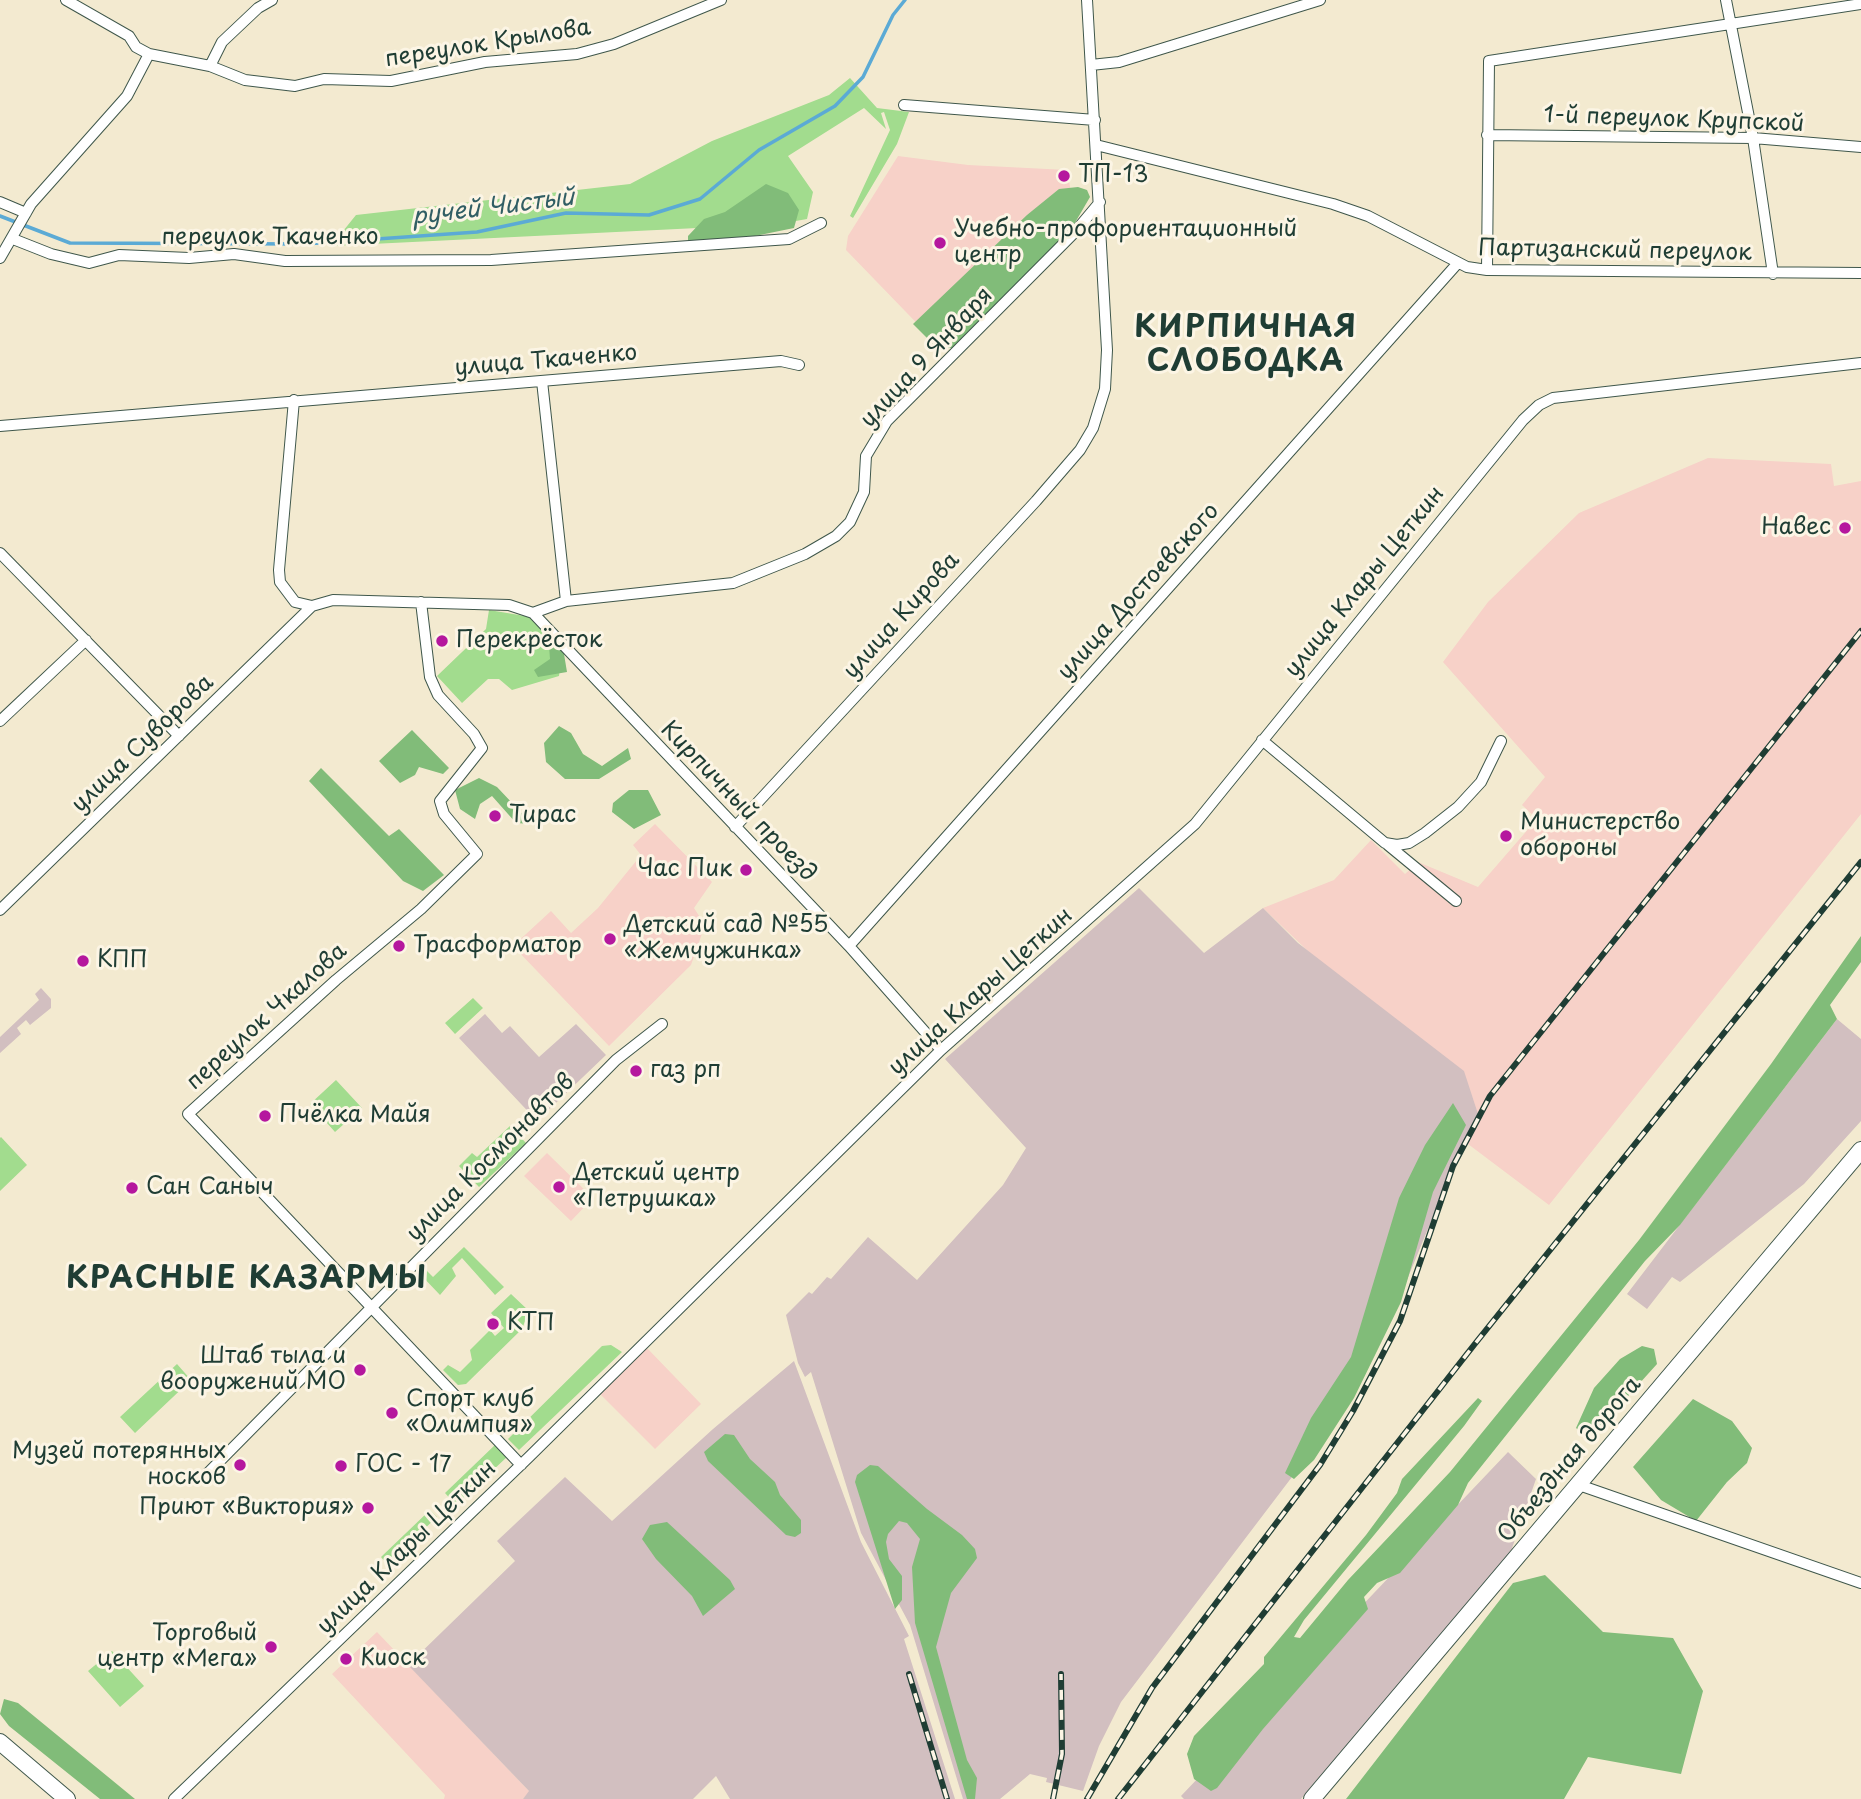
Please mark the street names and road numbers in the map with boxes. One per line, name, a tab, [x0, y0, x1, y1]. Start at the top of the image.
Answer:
street label: переулок Крылова	[383, 14, 593, 74]
street label: 1-й переулок Крупской	[1543, 102, 1805, 138]
street label: переулок Ткаченко	[161, 224, 379, 252]
street label: Партизанский переулок	[1478, 235, 1752, 267]
street label: улица 9 Января	[855, 282, 999, 434]
street label: улица Ткаченко	[454, 339, 638, 383]
street label: улица Клары Цеткин	[1279, 481, 1451, 683]
street label: улица Достоевского	[1052, 498, 1226, 686]
street label: улица Кирова	[838, 547, 966, 685]
street label: улица Суворова	[66, 669, 220, 819]
street label: Кирпичный проезд	[654, 716, 822, 888]
street label: улица Клары Цеткин	[883, 902, 1079, 1082]
street label: переулок Чкалова	[181, 938, 353, 1096]
street label: улица Космонавтов	[401, 1068, 581, 1248]
street label: Объездная дорога	[1493, 1372, 1647, 1548]
street label: улица Клары Цеткин	[312, 1455, 502, 1641]

